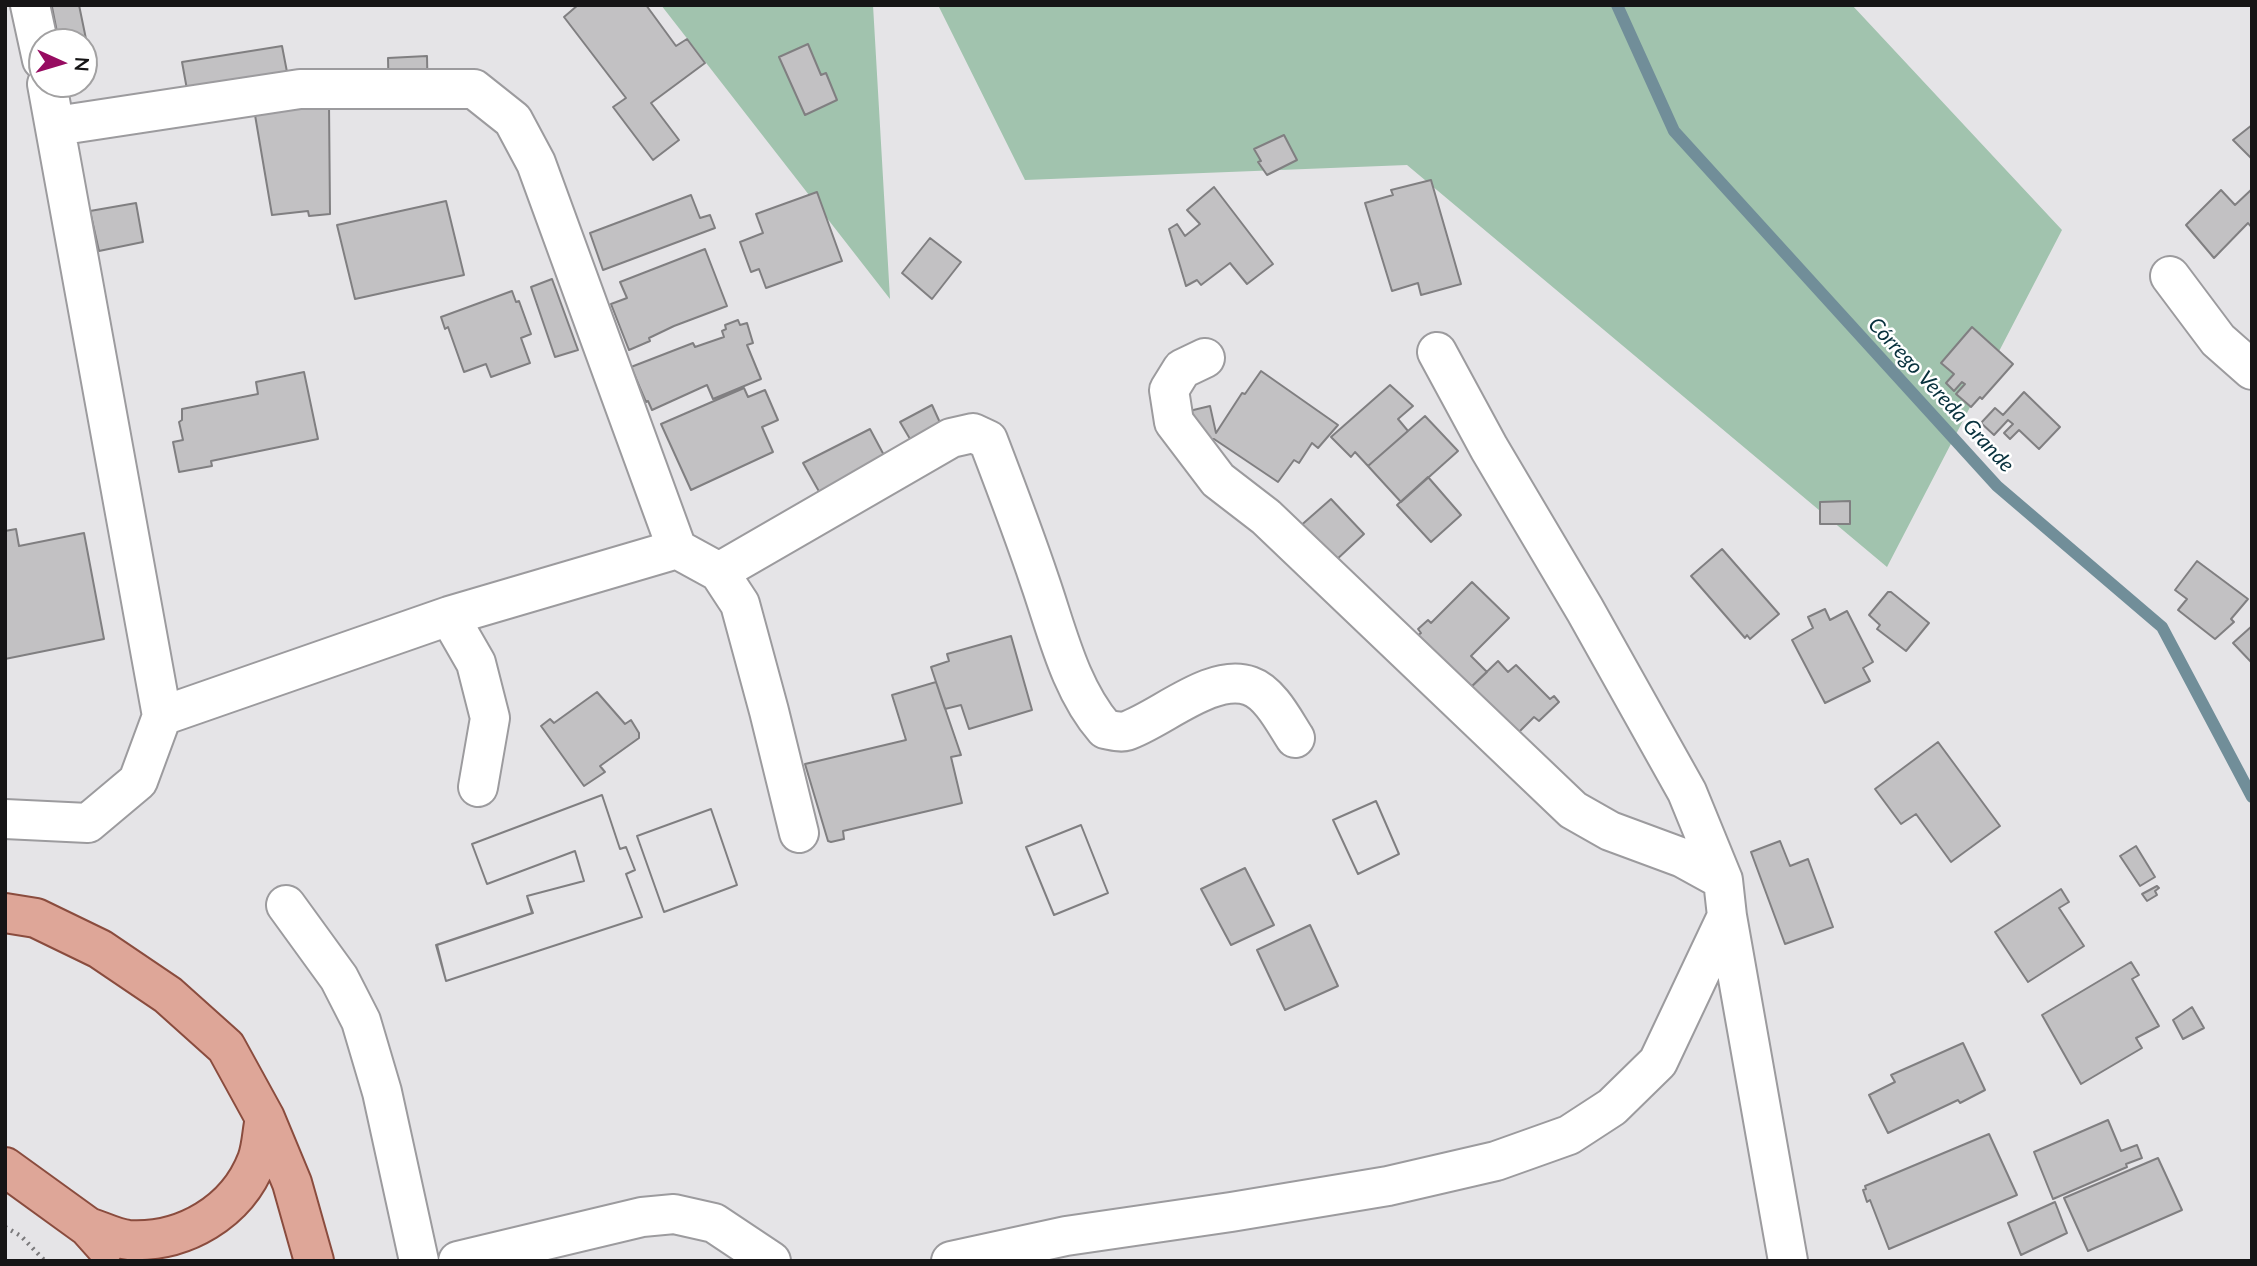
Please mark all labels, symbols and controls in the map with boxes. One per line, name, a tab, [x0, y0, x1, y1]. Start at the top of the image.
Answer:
north arrow	[28, 28, 98, 98]
text: N	[70, 56, 94, 72]
water label: Córrego Vereda Grande	[1863, 312, 2019, 478]

